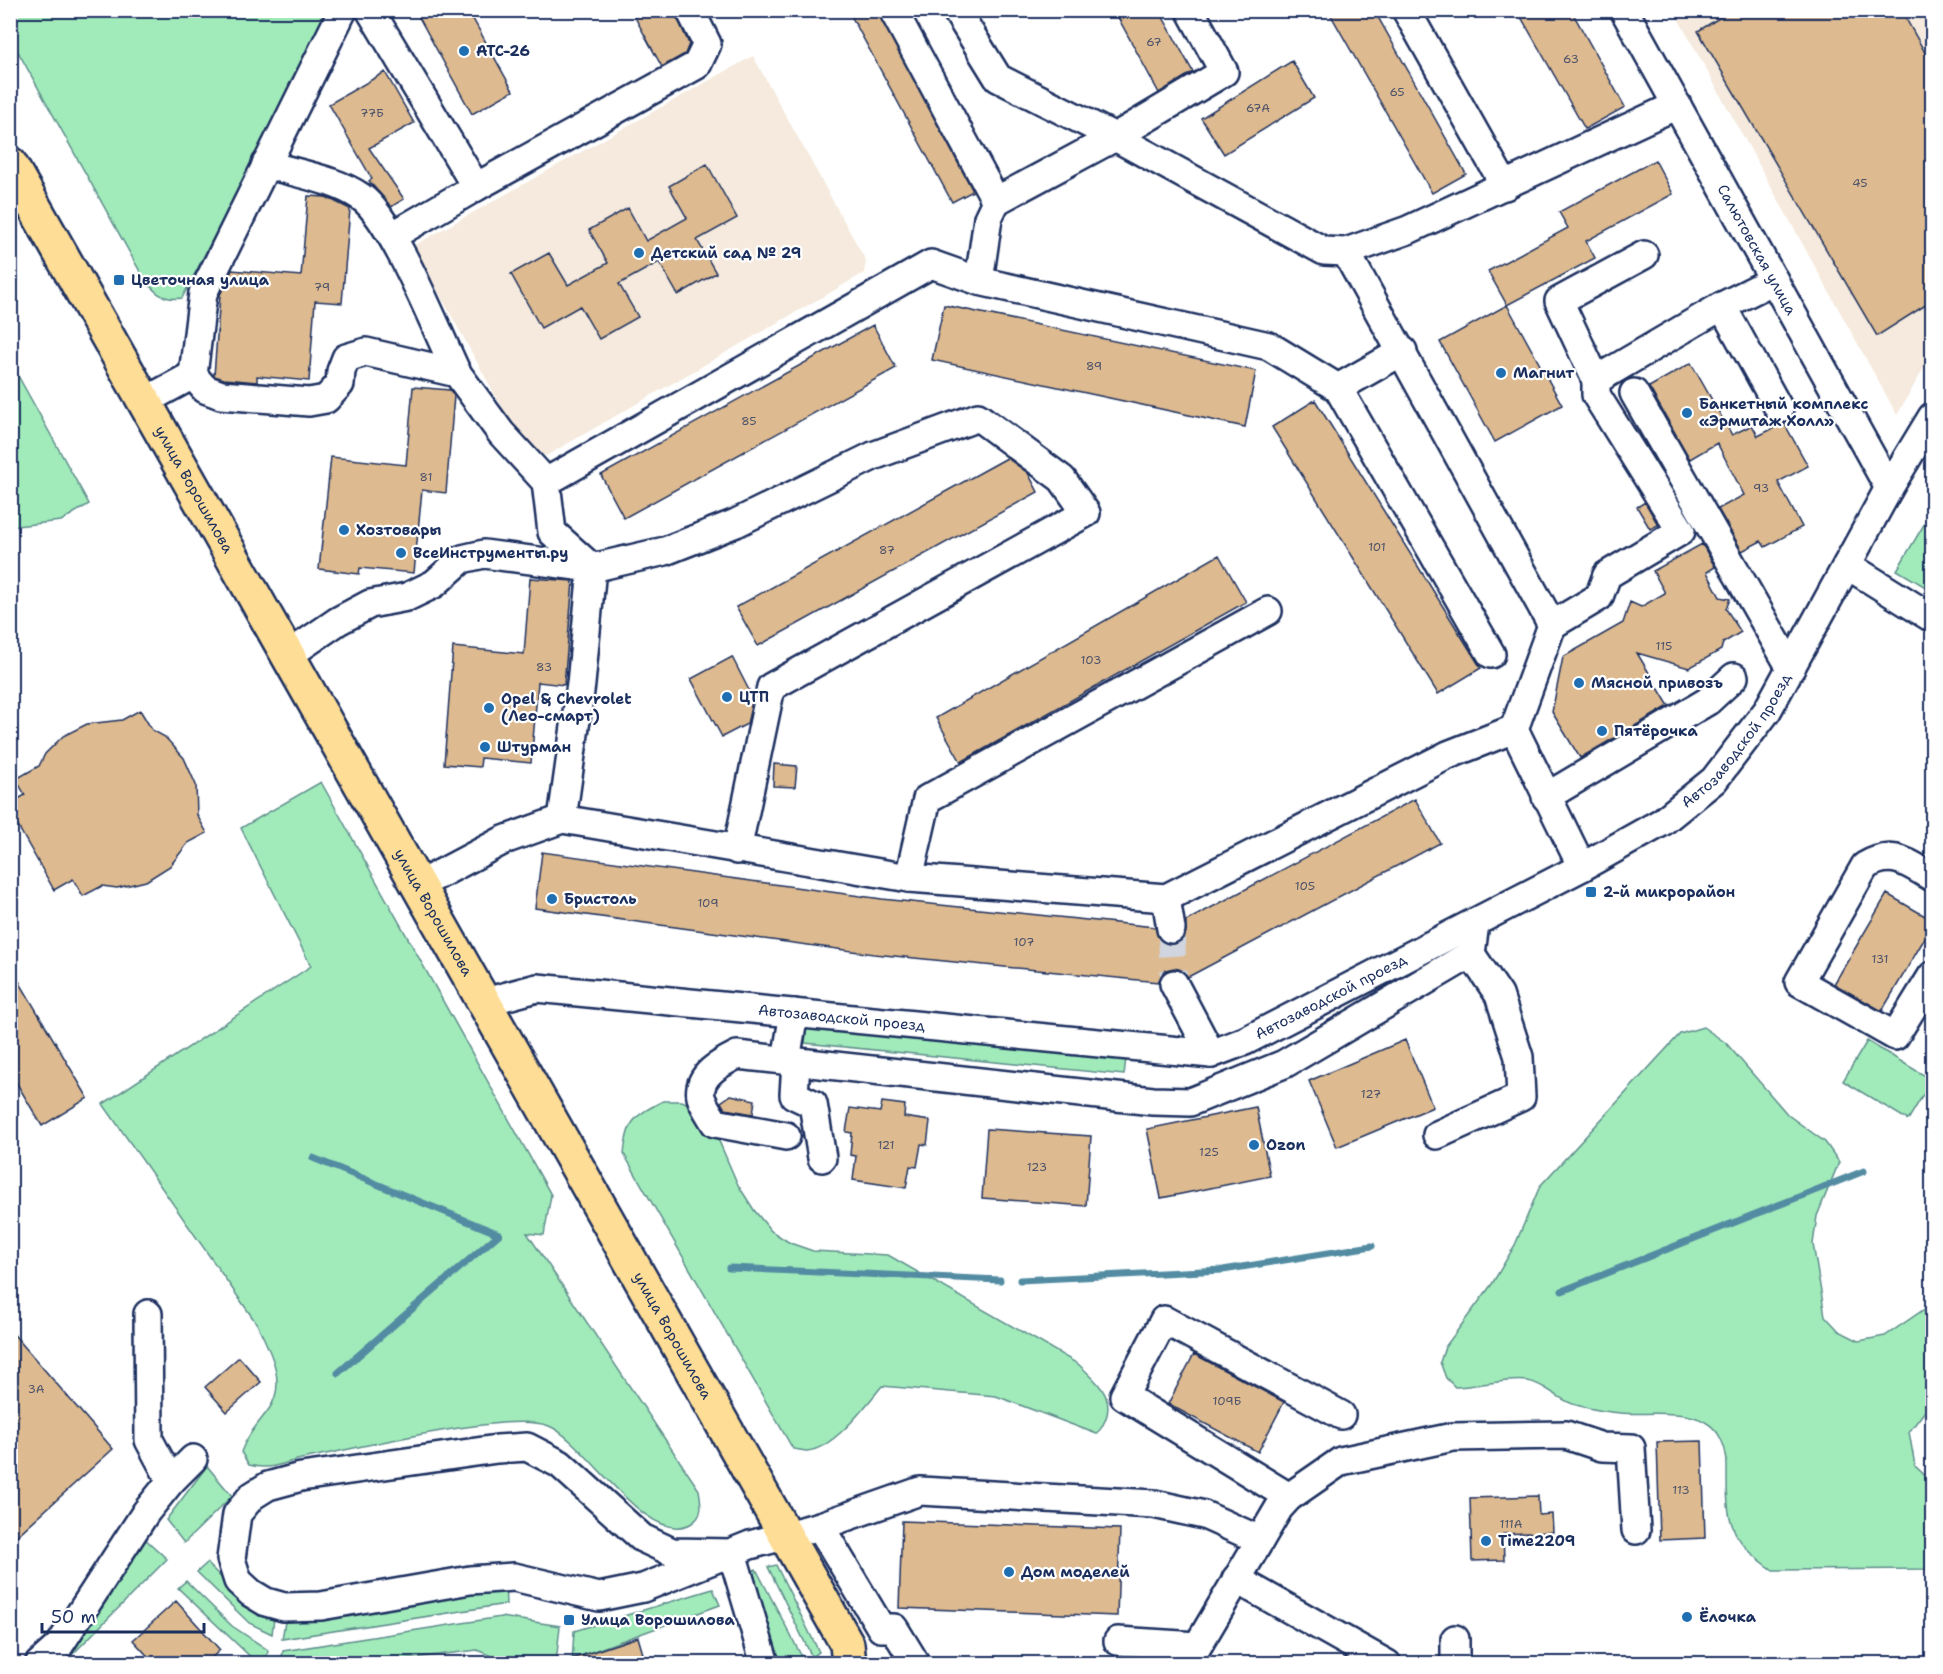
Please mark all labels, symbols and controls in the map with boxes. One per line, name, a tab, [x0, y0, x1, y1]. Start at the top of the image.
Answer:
house number: 67	[1146, 34, 1162, 50]
place label: АТС-26	[476, 41, 530, 61]
marker: АТС-26	[457, 44, 471, 58]
house number: 63	[1563, 51, 1579, 67]
house number: 65	[1389, 84, 1405, 100]
house number: 67А	[1246, 100, 1270, 116]
house number: 77Б	[360, 105, 384, 121]
house number: 45	[1852, 175, 1868, 191]
street label: Салютовская улица	[1713, 181, 1801, 319]
place label: Детский сад № 29	[651, 243, 801, 263]
marker: Детский сад № 29	[632, 246, 646, 260]
place label: Цветочная улица	[131, 270, 270, 290]
marker: Цветочная улица	[112, 273, 126, 287]
house number: 79	[314, 279, 330, 295]
house number: 89	[1086, 358, 1102, 374]
place label: Магнит	[1513, 363, 1574, 383]
marker: Магнит	[1494, 366, 1508, 380]
place label: Банкетный комплекс «Эрмитаж Холл»	[1699, 394, 1869, 431]
marker: Банкетный комплекс «Эрмитаж Холл»	[1680, 406, 1694, 420]
house number: 85	[741, 413, 757, 429]
street label: улица Ворошилова	[150, 422, 238, 557]
house number: 81	[420, 469, 432, 485]
house number: 93	[1753, 480, 1769, 496]
place label: Хозтовары	[356, 520, 442, 540]
marker: Хозтовары	[337, 523, 351, 537]
house number: 101	[1368, 539, 1386, 555]
house number: 87	[879, 542, 895, 558]
place label: ВсеИнструменты.ру	[413, 543, 568, 563]
marker: ВсеИнструменты.ру	[394, 546, 408, 560]
house number: 115	[1656, 638, 1672, 654]
house number: 103	[1081, 652, 1101, 668]
house number: 83	[536, 659, 552, 675]
street label: Автозаводской проезд	[1677, 669, 1796, 812]
place label: Мясной привозъ	[1591, 673, 1723, 693]
marker: Мясной привозъ	[1572, 676, 1586, 690]
place label: ЦТП	[739, 687, 769, 707]
place label: Opel & Chevrolet (Лео-смарт)	[501, 689, 631, 726]
marker: ЦТП	[720, 690, 734, 704]
marker: Opel & Chevrolet (Лео-смарт)	[482, 701, 496, 715]
place label: Пятёрочка	[1614, 721, 1698, 741]
marker: Пятёрочка	[1595, 724, 1609, 738]
place label: Штурман	[497, 737, 571, 757]
marker: Штурман	[478, 740, 492, 754]
street label: улица Ворошилова	[389, 845, 478, 980]
house number: 105	[1295, 878, 1315, 894]
place label: 2-й микрорайон	[1603, 882, 1735, 902]
marker: 2-й микрорайон	[1584, 885, 1598, 899]
place label: Бристоль	[564, 889, 637, 909]
marker: Бристоль	[545, 892, 559, 906]
house number: 109	[697, 895, 719, 911]
house number: 107	[1014, 934, 1034, 950]
street label: Автозаводской проезд	[1252, 949, 1410, 1044]
house number: 131	[1871, 951, 1889, 967]
street label: Автозаводской проезд	[757, 1000, 927, 1036]
house number: 127	[1361, 1086, 1381, 1102]
place label: Ozon	[1266, 1135, 1306, 1155]
house number: 121	[877, 1137, 895, 1153]
marker: Ozon	[1247, 1138, 1261, 1152]
house number: 125	[1199, 1144, 1219, 1160]
house number: 123	[1027, 1159, 1047, 1175]
street label: улица Ворошилова	[629, 1268, 717, 1404]
house number: 3А	[27, 1381, 45, 1397]
house number: 109Б	[1212, 1393, 1242, 1409]
house number: 113	[1672, 1482, 1690, 1498]
house number: 111А	[1500, 1516, 1523, 1532]
place label: Time2209	[1498, 1531, 1575, 1551]
marker: Time2209	[1479, 1534, 1493, 1548]
place label: Дом моделей	[1021, 1562, 1130, 1582]
marker: Дом моделей	[1002, 1565, 1016, 1579]
scale bar	[42, 1596, 204, 1634]
text: 50 m	[51, 1605, 96, 1629]
place label: Ёлочка	[1699, 1607, 1757, 1627]
place label: Улица Ворошилова	[581, 1610, 735, 1630]
marker: Ёлочка	[1680, 1610, 1694, 1624]
marker: Улица Ворошилова	[562, 1613, 576, 1627]

